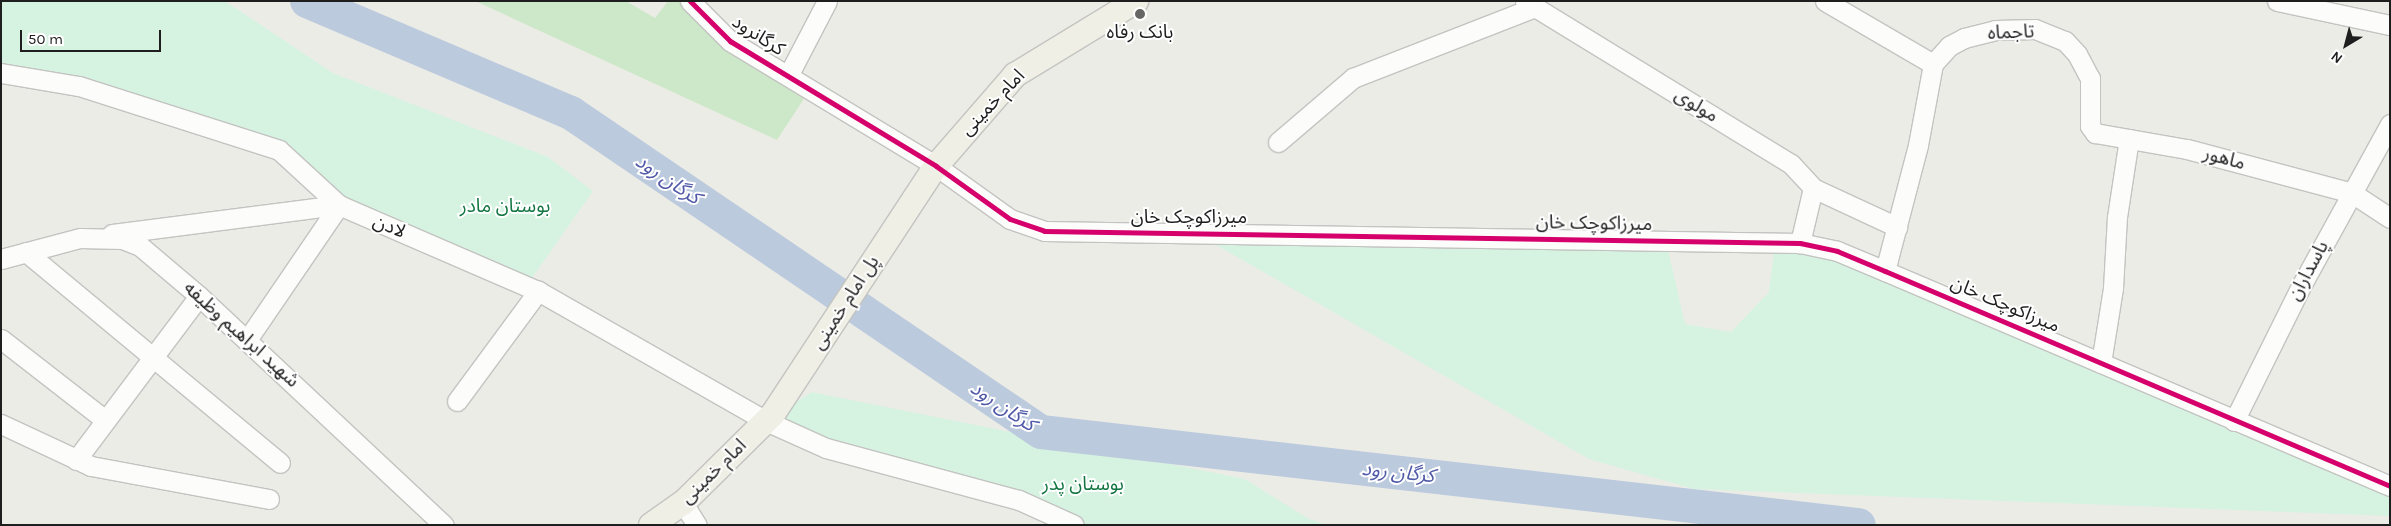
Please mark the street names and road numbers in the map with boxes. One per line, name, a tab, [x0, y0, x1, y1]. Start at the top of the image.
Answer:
street label: کرگانرود	[727, 11, 789, 61]
street label: تاجماه	[1987, 21, 2035, 45]
street label: امام خمینی	[956, 65, 1030, 141]
street label: مولوی	[1670, 84, 1722, 128]
street label: ماهور	[2201, 143, 2247, 175]
street label: میرزاکوچک خان	[1131, 207, 1247, 229]
street label: لادن	[369, 210, 409, 244]
street label: میرزاکوچک خان	[1536, 212, 1652, 236]
street label: پاسداران	[2284, 237, 2334, 305]
street label: پل امام خمینی	[807, 252, 885, 354]
street label: میرزاکوچک خان	[1947, 272, 2063, 338]
street label: شهید ابراهیم وظیفه	[178, 277, 304, 393]
street label: امام خمینی	[676, 435, 752, 509]

